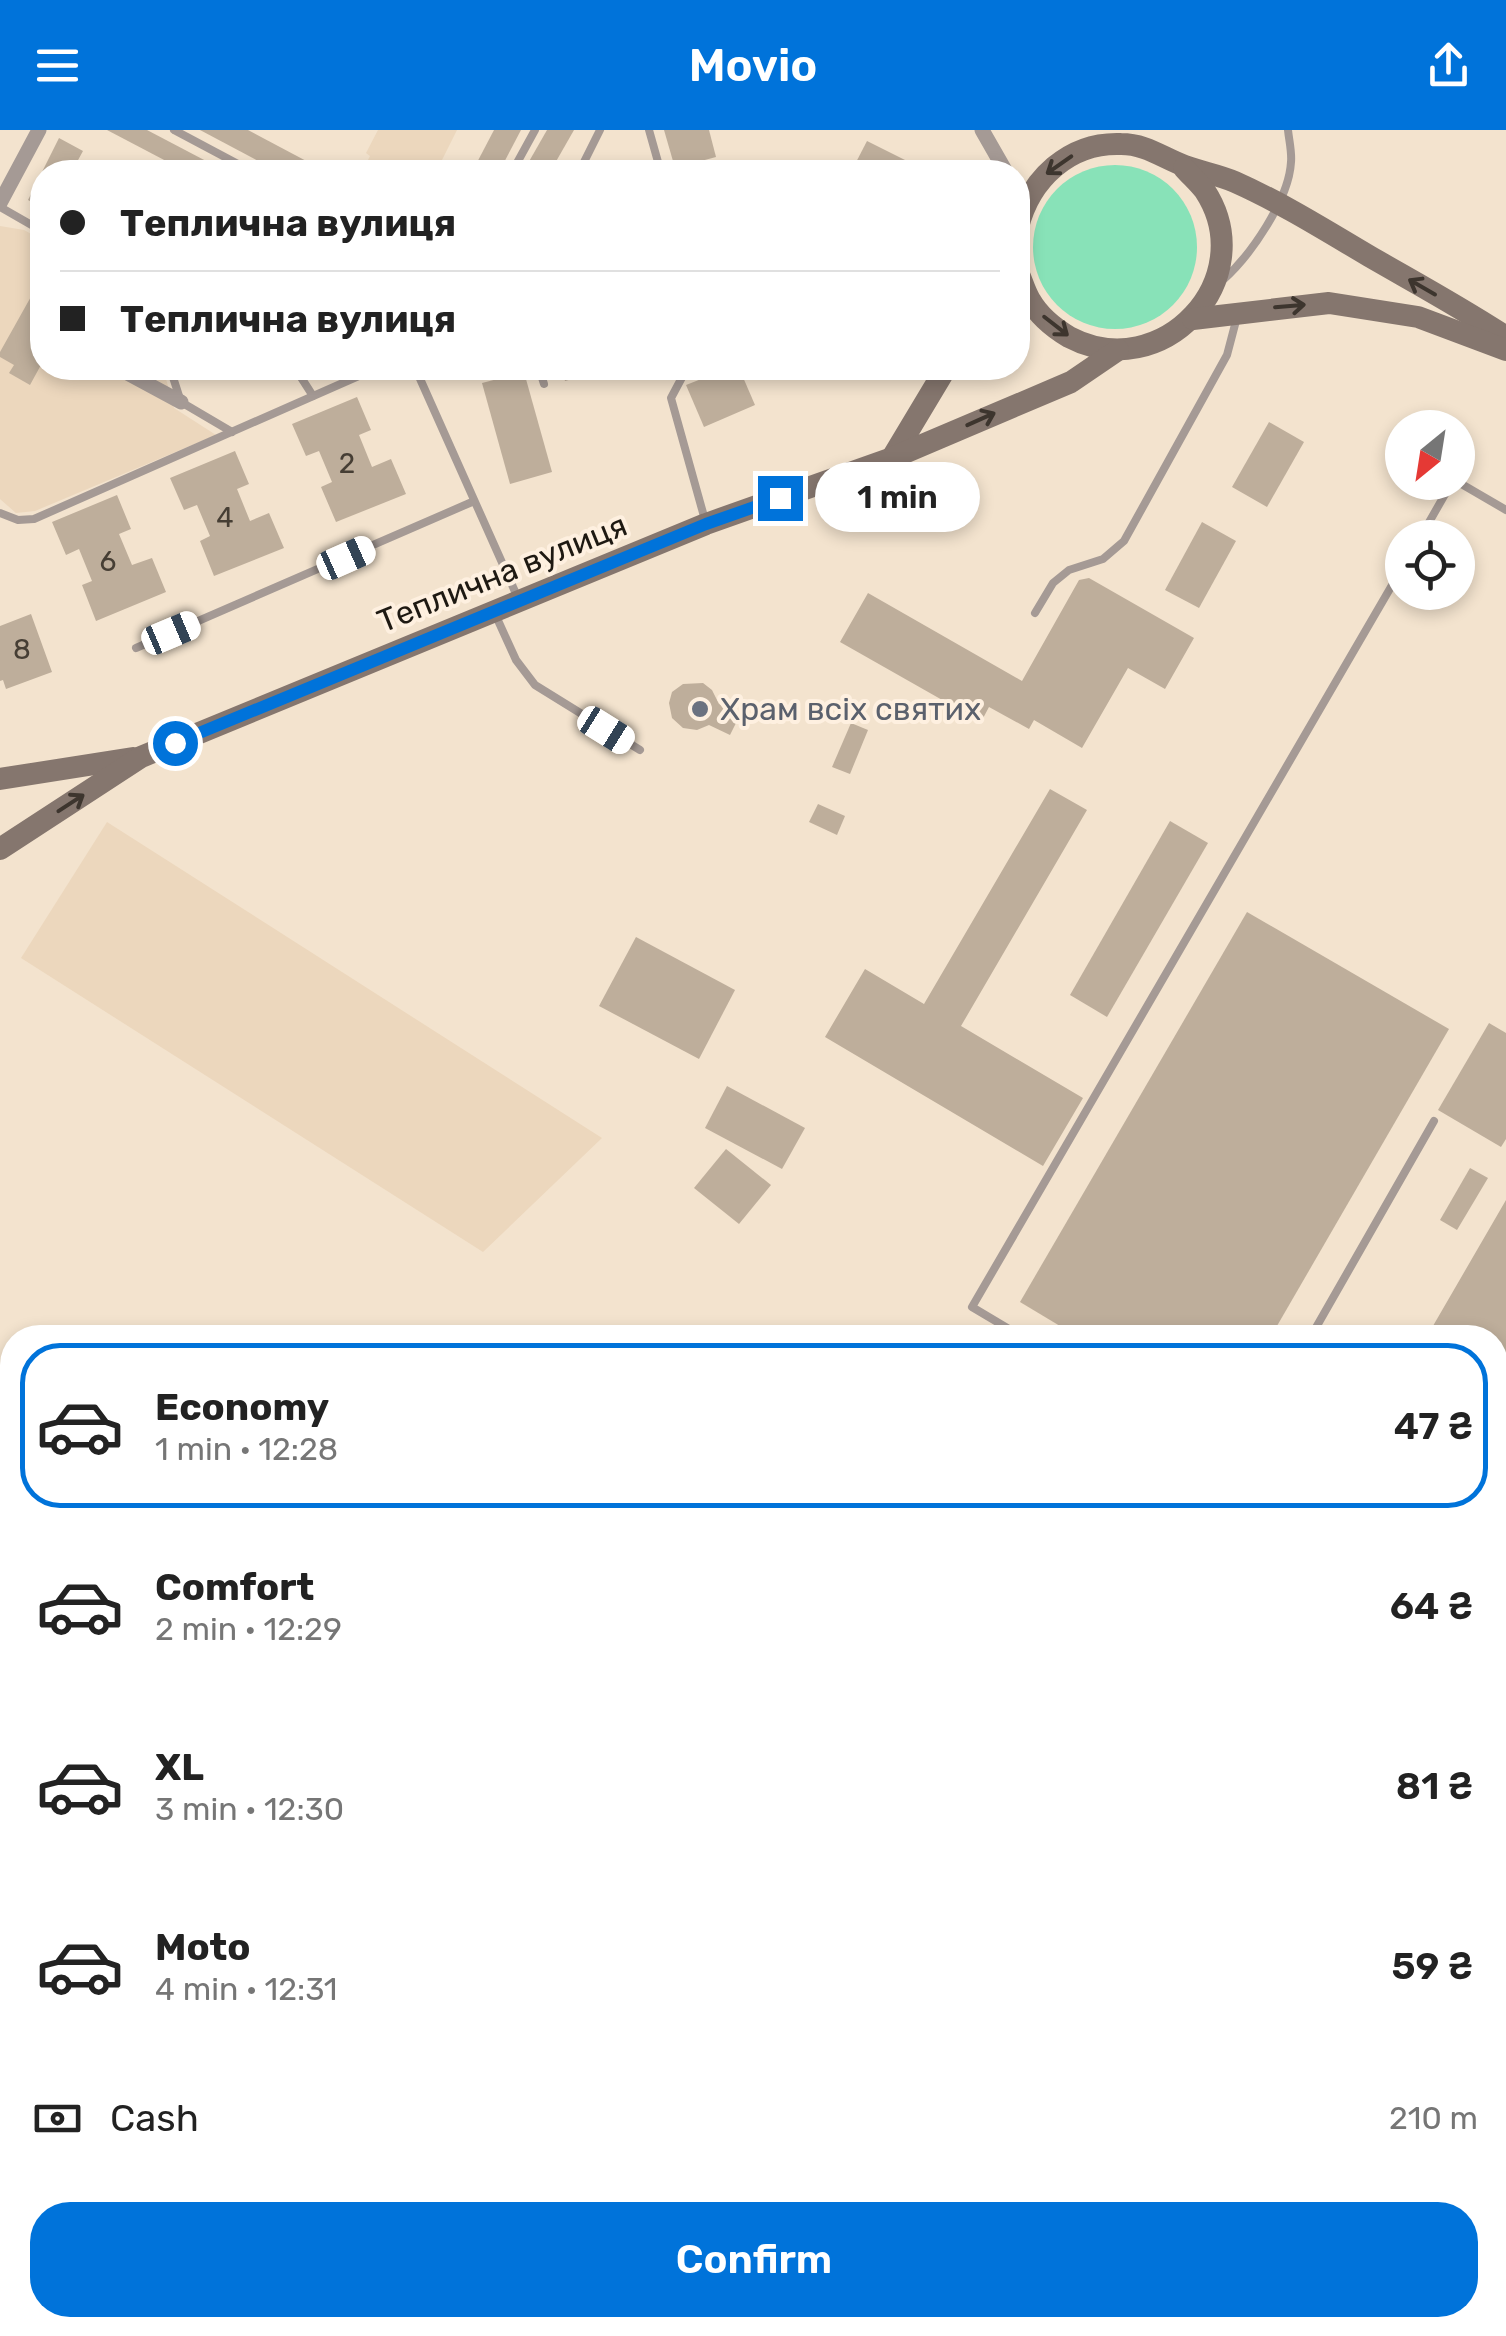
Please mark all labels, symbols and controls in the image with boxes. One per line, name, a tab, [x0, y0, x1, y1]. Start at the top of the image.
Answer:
icon: menu	[30, 38, 85, 93]
icon: share	[1421, 38, 1476, 93]
text: Movio	[689, 39, 817, 92]
one-way arrow	[1045, 154, 1073, 175]
text: Теплична вулиця	[120, 200, 456, 246]
one-way arrow	[1408, 277, 1437, 297]
text: Теплична вулиця	[120, 296, 456, 342]
one-way arrow	[1273, 297, 1305, 316]
one-way arrow	[1042, 315, 1069, 336]
one-way arrow	[965, 409, 996, 427]
north arrow	[1385, 410, 1475, 500]
map controls	[1385, 410, 1475, 610]
house number: 2	[339, 447, 355, 480]
callout: 1 min	[815, 463, 980, 533]
route end	[758, 476, 803, 521]
text: 1 min	[857, 478, 938, 516]
house number: 4	[216, 501, 234, 534]
street label: Теплична вулиця	[372, 506, 632, 640]
button: locate	[1385, 520, 1475, 610]
car	[312, 532, 380, 584]
house number: 6	[100, 545, 116, 578]
car	[138, 607, 204, 659]
house number: 8	[13, 633, 31, 666]
place label: Храм всіх святих	[720, 690, 981, 728]
marker: Храм всіх святих	[689, 698, 711, 720]
car	[573, 701, 639, 759]
route start	[153, 721, 198, 766]
one-way arrow	[56, 792, 84, 813]
icon: car	[35, 1381, 125, 1471]
text: Economy	[155, 1384, 329, 1430]
text: 47 ₴	[1394, 1403, 1473, 1449]
text: 1 min · 12:28	[155, 1430, 338, 1468]
icon: car	[35, 1561, 125, 1651]
text: Comfort	[155, 1564, 314, 1610]
text: 64 ₴	[1390, 1583, 1473, 1629]
text: 2 min · 12:29	[155, 1610, 342, 1648]
icon: car	[35, 1741, 125, 1831]
text: XL	[155, 1744, 204, 1790]
text: 81 ₴	[1396, 1763, 1473, 1809]
text: 3 min · 12:30	[155, 1790, 344, 1828]
icon: car	[35, 1921, 125, 2011]
text: Moto	[155, 1924, 251, 1970]
text: 59 ₴	[1391, 1943, 1473, 1989]
text: 4 min · 12:31	[155, 1970, 338, 2008]
icon: cash	[30, 2091, 85, 2146]
text: Cash	[110, 2095, 199, 2141]
text: 210 m	[1389, 2099, 1478, 2137]
button: Confirm	[30, 2202, 1478, 2317]

